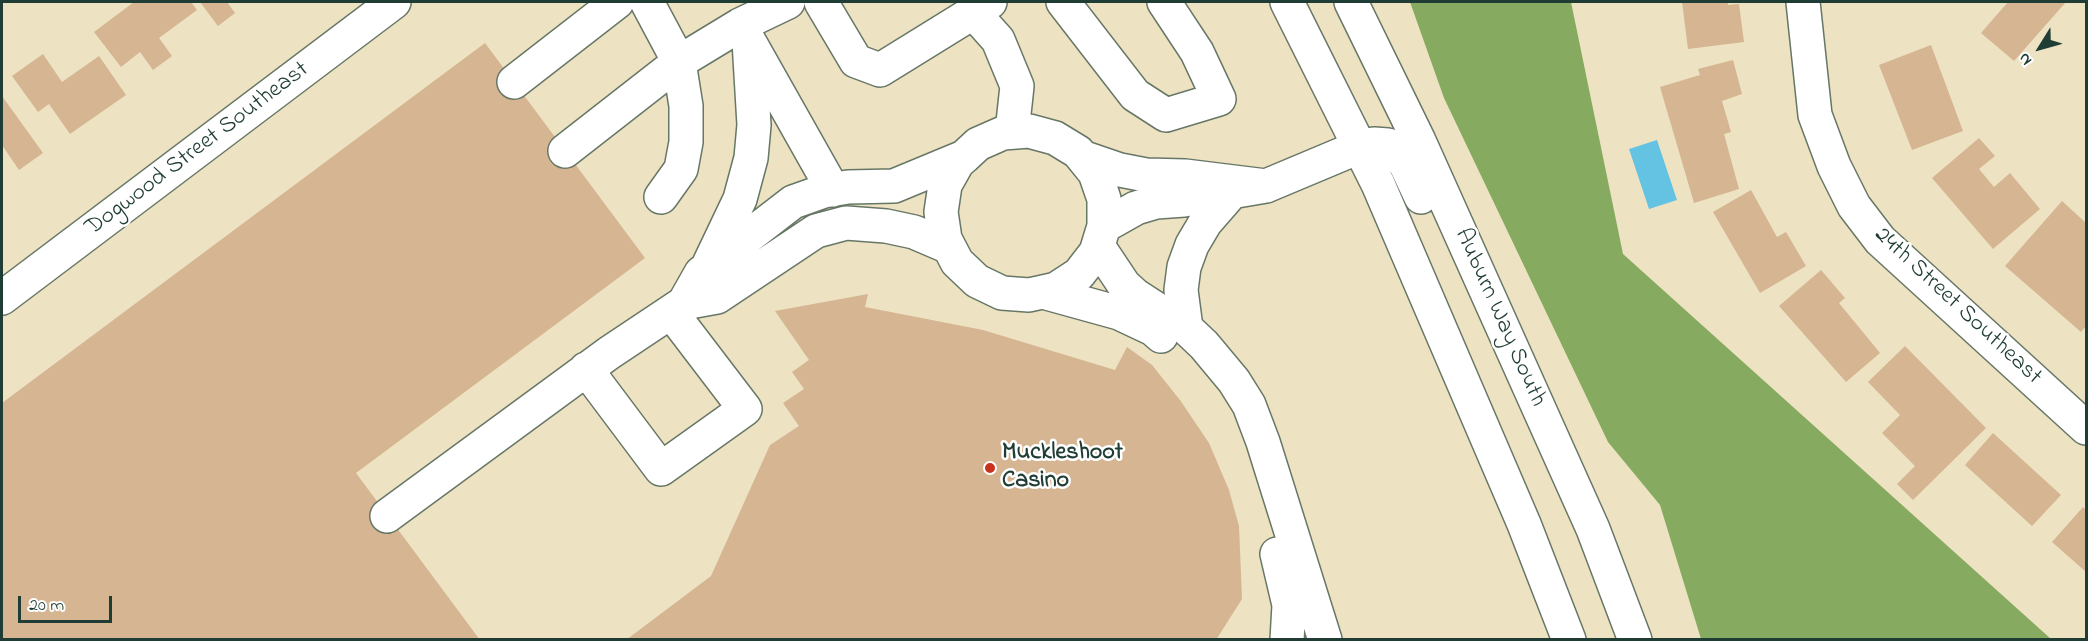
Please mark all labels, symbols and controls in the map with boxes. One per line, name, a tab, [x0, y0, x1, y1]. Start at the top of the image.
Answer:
north arrow	[2010, 18, 2070, 78]
text: N	[2013, 47, 2038, 70]
street label: Dogwood Street Southeast	[81, 57, 315, 243]
street label: 24th Street Southeast	[1867, 222, 2047, 392]
street label: Auburn Way South	[1447, 224, 1551, 412]
place label: Muckleshoot Casino	[1002, 440, 1123, 496]
marker: Muckleshoot Casino	[983, 461, 997, 475]
scale bar	[21, 584, 116, 622]
text: 20 m	[29, 593, 64, 619]

